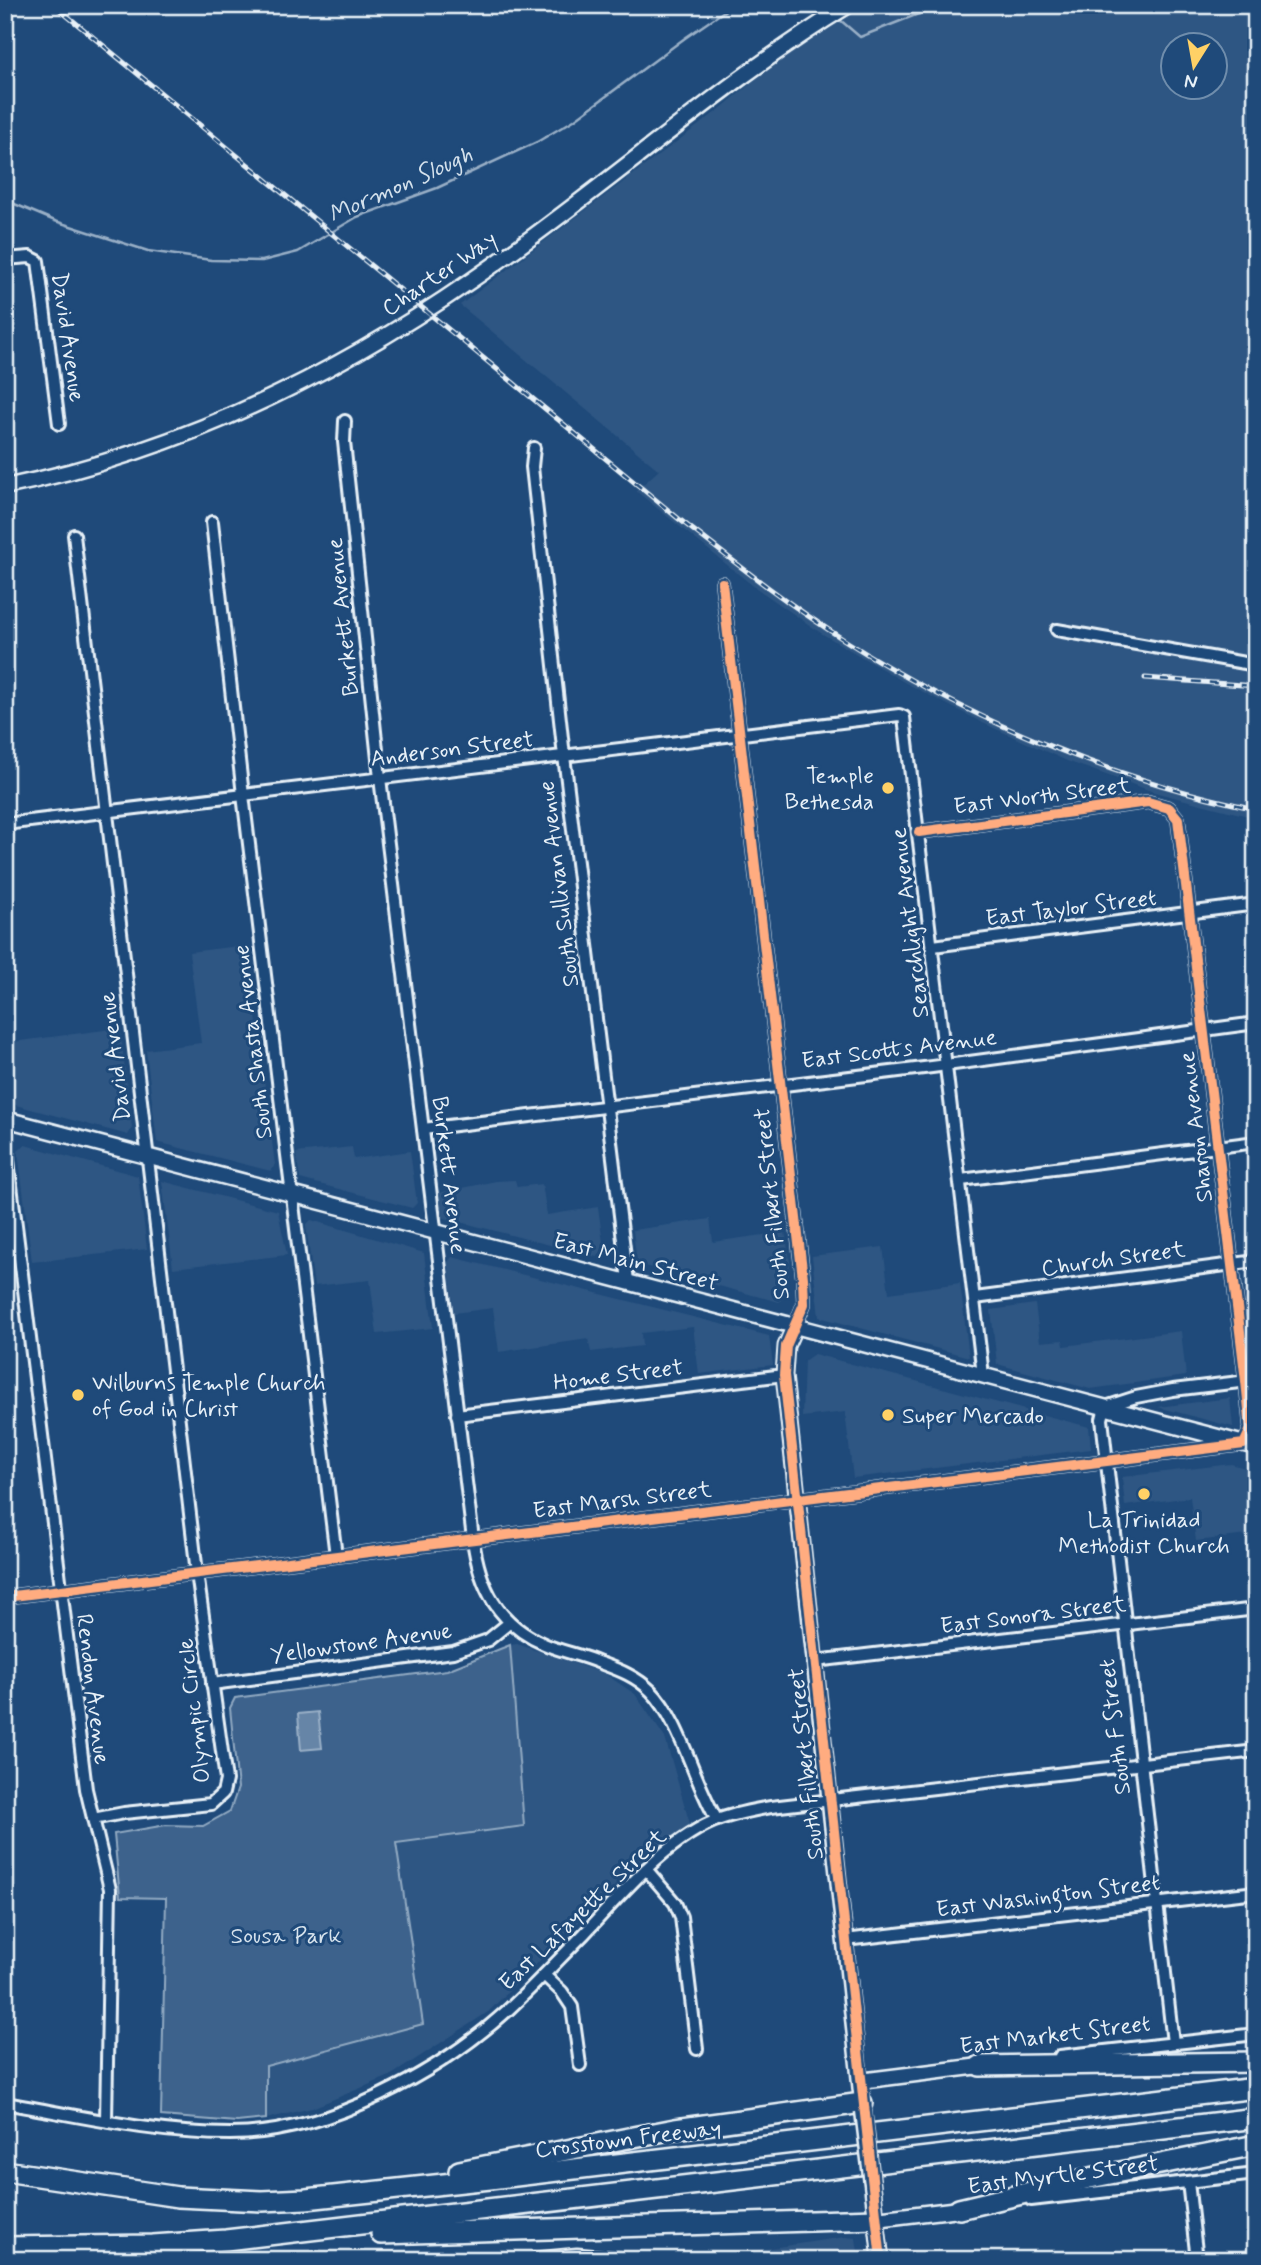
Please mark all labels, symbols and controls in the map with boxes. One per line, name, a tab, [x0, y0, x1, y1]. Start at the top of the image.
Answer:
north arrow	[1160, 32, 1230, 102]
text: N	[1182, 68, 1200, 95]
water label: Mormon Slough	[324, 140, 478, 231]
street label: Charter Way	[377, 225, 503, 324]
street label: David Avenue	[43, 270, 91, 404]
street label: Burkett Avenue	[321, 536, 367, 697]
street label: Anderson Street	[369, 725, 536, 775]
place label: Temple Bethesda	[784, 762, 874, 818]
street label: East Worth Street	[952, 771, 1133, 823]
street label: South Sullivan Avenue	[532, 779, 588, 988]
marker: Temple Bethesda	[880, 780, 896, 796]
street label: Searchlight Avenue	[884, 826, 938, 1019]
street label: East Taylor Street	[984, 884, 1159, 934]
street label: South Shasta Avenue	[227, 943, 281, 1141]
street label: David Avenue	[93, 990, 139, 1123]
street label: East Scotts Avenue	[800, 1023, 999, 1077]
street label: Sharon Avenue	[1173, 1050, 1221, 1204]
street label: Burkett Avenue	[423, 1095, 473, 1256]
street label: South Filbert Street	[748, 1106, 798, 1301]
street label: East Main Street	[549, 1226, 722, 1299]
street label: Church Street	[1039, 1235, 1188, 1285]
street label: Home Street	[552, 1353, 685, 1399]
place label: Wilburns Temple Church of God in Christ	[92, 1369, 326, 1425]
marker: Wilburns Temple Church of God in Christ	[70, 1387, 86, 1403]
place label: Super Mercado	[902, 1402, 1044, 1432]
marker: Super Mercado	[880, 1407, 896, 1423]
street label: East Marsh Street	[531, 1475, 714, 1527]
marker: La Trinidad Methodist Church	[1136, 1486, 1152, 1502]
place label: La Trinidad Methodist Church	[1058, 1506, 1230, 1562]
street label: East Sonora Street	[939, 1590, 1128, 1642]
street label: Rendon Avenue	[68, 1612, 116, 1766]
street label: Yellowstone Avenue	[269, 1616, 454, 1672]
street label: Olympic Circle	[171, 1637, 219, 1785]
street label: South F Street	[1093, 1657, 1139, 1796]
street label: South Filbert Street	[782, 1666, 832, 1861]
street label: East Lafayette Street	[493, 1822, 674, 1998]
street label: East Washington Street	[935, 1868, 1162, 1928]
park label: Sousa Park	[230, 1922, 342, 1952]
street label: East Market Street	[958, 2009, 1152, 2063]
street label: Crosstown Freeway	[533, 2114, 723, 2166]
street label: East Myrtle Street	[966, 2149, 1161, 2203]

